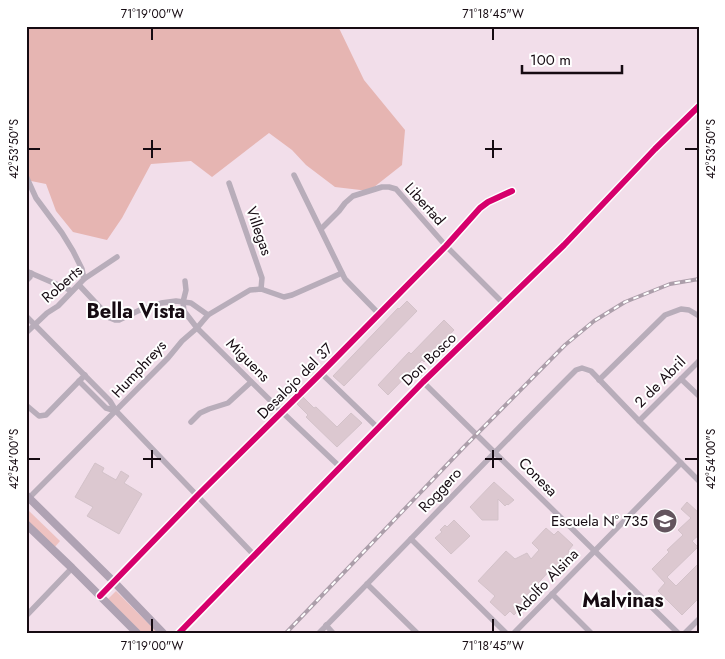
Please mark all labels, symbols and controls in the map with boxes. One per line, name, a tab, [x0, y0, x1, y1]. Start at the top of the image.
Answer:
text: 71°19'00"W	[121, 5, 183, 23]
text: 71°18'45"W	[462, 5, 524, 23]
scale bar	[522, 42, 622, 74]
text: 100 m	[530, 49, 571, 71]
text: 42°53'50"S	[5, 119, 23, 179]
text: 42°53'50"S	[702, 119, 720, 179]
street label: Libertad	[400, 178, 450, 230]
street label: Villegas	[240, 204, 278, 258]
street label: Roberts	[37, 260, 87, 308]
district label: Bella Vista	[87, 297, 185, 326]
street label: Don Bosco	[397, 327, 461, 391]
street label: Miguens	[221, 333, 275, 387]
street label: Humphreys	[106, 335, 172, 403]
street label: Desalojo del 37	[252, 338, 338, 424]
street label: 2 de Abril	[629, 351, 691, 413]
text: 42°54'00"S	[5, 428, 23, 489]
text: 42°54'00"S	[702, 428, 720, 489]
street label: Conesa	[513, 452, 563, 502]
street label: Roggero	[413, 463, 467, 517]
school or university icon: Escuela N° 735	[652, 508, 678, 534]
place label: Escuela N° 735	[551, 510, 648, 532]
street label: Adolfo Alsina	[508, 544, 584, 620]
district label: Malvinas	[582, 586, 664, 615]
text: 71°19'00"W	[121, 637, 183, 655]
text: 71°18'45"W	[462, 637, 524, 655]

